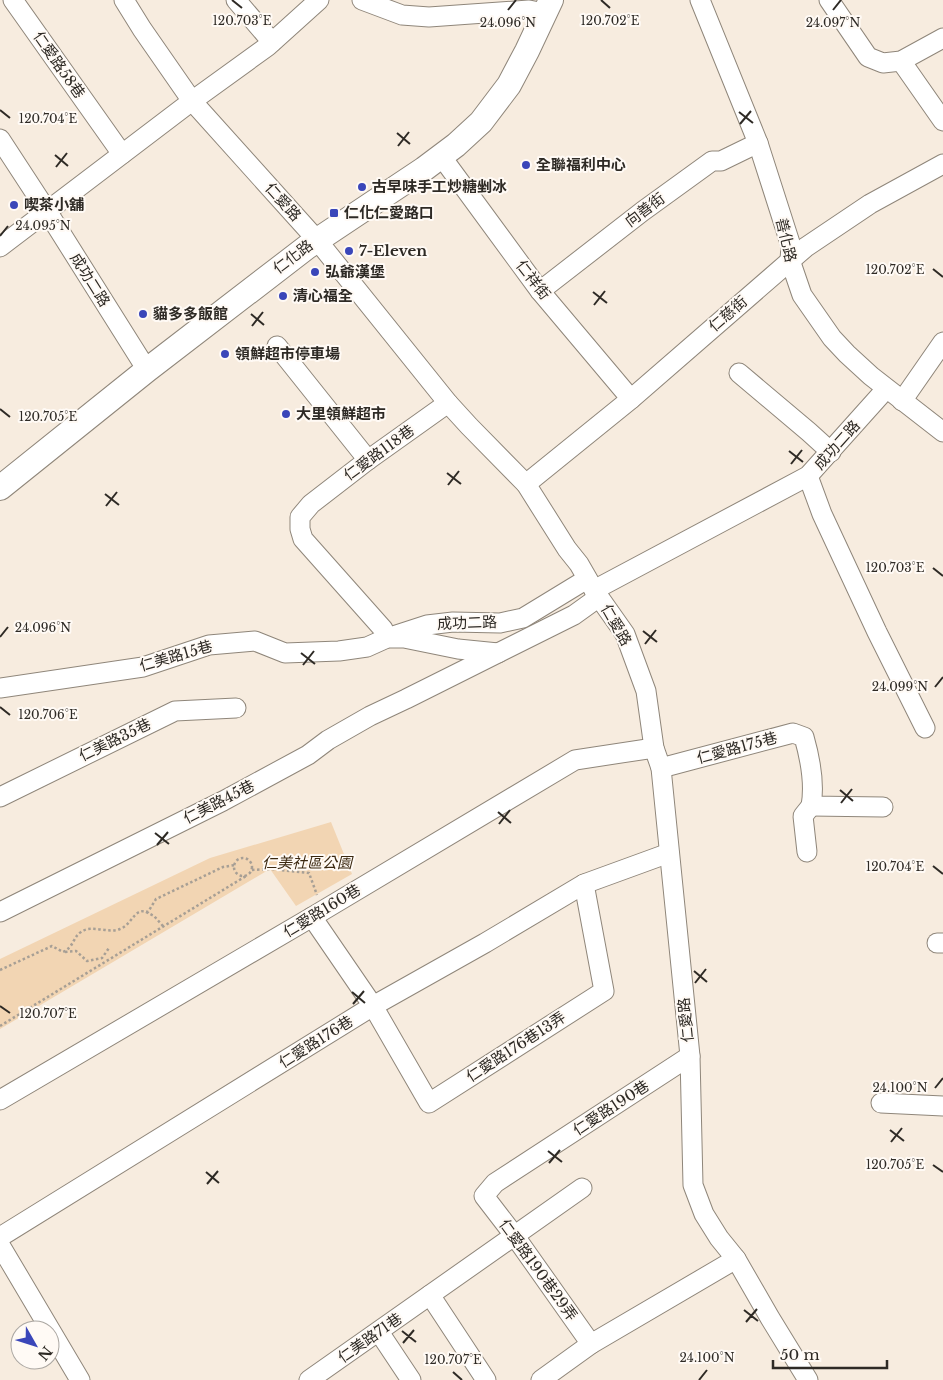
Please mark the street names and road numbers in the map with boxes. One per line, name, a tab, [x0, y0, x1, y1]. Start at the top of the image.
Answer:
street label: 仁愛路58巷	[29, 27, 89, 102]
street label: 仁愛路	[261, 179, 305, 225]
street label: 向善街	[621, 188, 668, 231]
street label: 善化路	[772, 216, 801, 264]
street label: 仁化路	[269, 235, 316, 278]
street label: 成功二路	[66, 249, 114, 310]
street label: 仁祥街	[512, 256, 555, 303]
street label: 仁慈街	[704, 292, 751, 336]
street label: 成功二路	[809, 416, 864, 473]
street label: 仁愛路118巷	[340, 421, 418, 485]
street label: 仁愛路	[597, 601, 636, 649]
street label: 成功二路	[437, 612, 497, 633]
street label: 仁美路15巷	[137, 636, 215, 675]
street label: 仁美路35巷	[76, 714, 154, 765]
street label: 仁愛路175巷	[695, 728, 779, 767]
street label: 仁美路45巷	[180, 776, 258, 828]
street label: 仁愛路160巷	[280, 880, 364, 941]
street label: 仁愛路	[674, 997, 697, 1043]
street label: 仁愛路176巷13弄	[462, 1007, 569, 1086]
street label: 仁愛路176巷	[275, 1011, 356, 1072]
street label: 仁愛路190巷	[569, 1076, 652, 1139]
street label: 仁愛路190巷29弄	[495, 1215, 582, 1324]
street label: 仁美路71巷	[334, 1309, 406, 1367]

